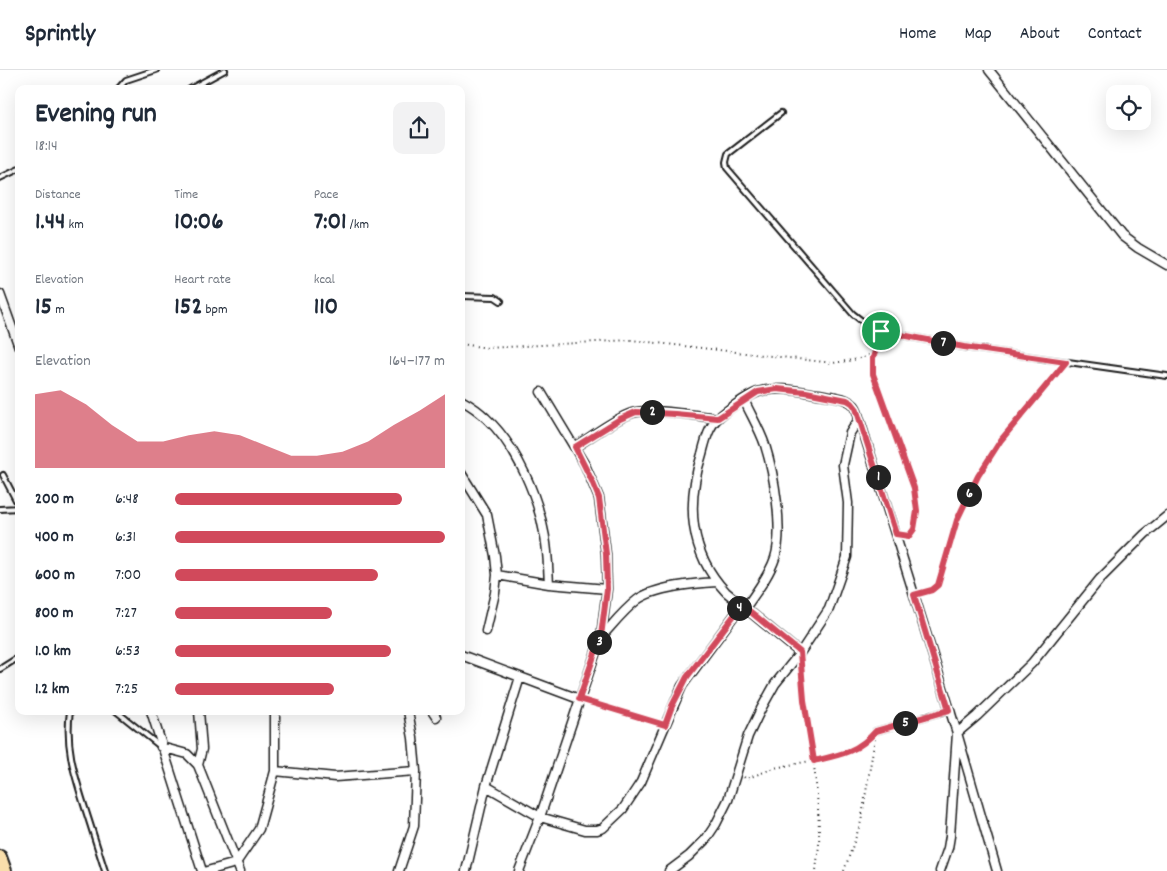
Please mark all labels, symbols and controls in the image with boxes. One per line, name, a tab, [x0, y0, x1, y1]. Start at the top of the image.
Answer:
text: Sprintly	[25, 18, 95, 52]
text: Home	[899, 22, 936, 47]
text: Map	[964, 22, 992, 47]
text: About	[1020, 22, 1060, 47]
text: Contact	[1088, 22, 1142, 47]
map controls	[1106, 85, 1151, 130]
button: locate	[1106, 85, 1151, 130]
text: Evening run	[35, 96, 157, 136]
button: share	[393, 102, 445, 154]
text: 18:14	[35, 135, 58, 158]
text: Distance	[35, 185, 81, 205]
text: Time	[174, 185, 198, 205]
text: Pace	[314, 185, 338, 205]
text: 1.44	[35, 205, 65, 241]
text: 10:06	[174, 205, 223, 241]
text: 7:01	[314, 205, 346, 241]
text: km	[65, 215, 84, 235]
text: /km	[346, 215, 369, 235]
text: Elevation	[35, 270, 84, 290]
text: Heart rate	[174, 270, 231, 290]
text: kcal	[314, 270, 335, 290]
text: 15	[35, 290, 52, 326]
text: 152	[174, 290, 202, 326]
text: 110	[314, 290, 338, 326]
text: m	[52, 300, 65, 320]
text: bpm	[202, 300, 228, 320]
pin	[860, 310, 902, 352]
icon: arrive	[867, 317, 895, 345]
pin: 7	[930, 330, 956, 356]
text: 7	[941, 333, 946, 353]
text: Elevation	[35, 350, 91, 373]
text: 164–177 m	[389, 350, 445, 373]
pin: 2	[640, 400, 664, 424]
text: 2	[649, 402, 656, 422]
pin: 1	[866, 464, 890, 490]
text: 1	[877, 467, 880, 487]
pin: 6	[956, 482, 982, 506]
text: 6	[966, 484, 973, 504]
text: 200 m	[35, 488, 74, 511]
text: 6:48	[115, 488, 139, 511]
text: 400 m	[35, 526, 74, 549]
text: 6:31	[115, 526, 136, 549]
text: 600 m	[35, 564, 75, 587]
text: 7:00	[115, 564, 141, 587]
pin: 4	[726, 596, 752, 620]
text: 4	[737, 598, 742, 618]
text: 800 m	[35, 602, 74, 625]
text: 7:27	[115, 602, 137, 625]
pin: 3	[586, 630, 612, 654]
text: 3	[596, 632, 603, 652]
text: 1.0 km	[35, 640, 71, 663]
text: 6:53	[115, 640, 140, 663]
text: 1.2 km	[35, 678, 69, 701]
text: 7:25	[115, 678, 138, 701]
pin: 5	[892, 710, 918, 736]
text: 5	[902, 713, 909, 733]

